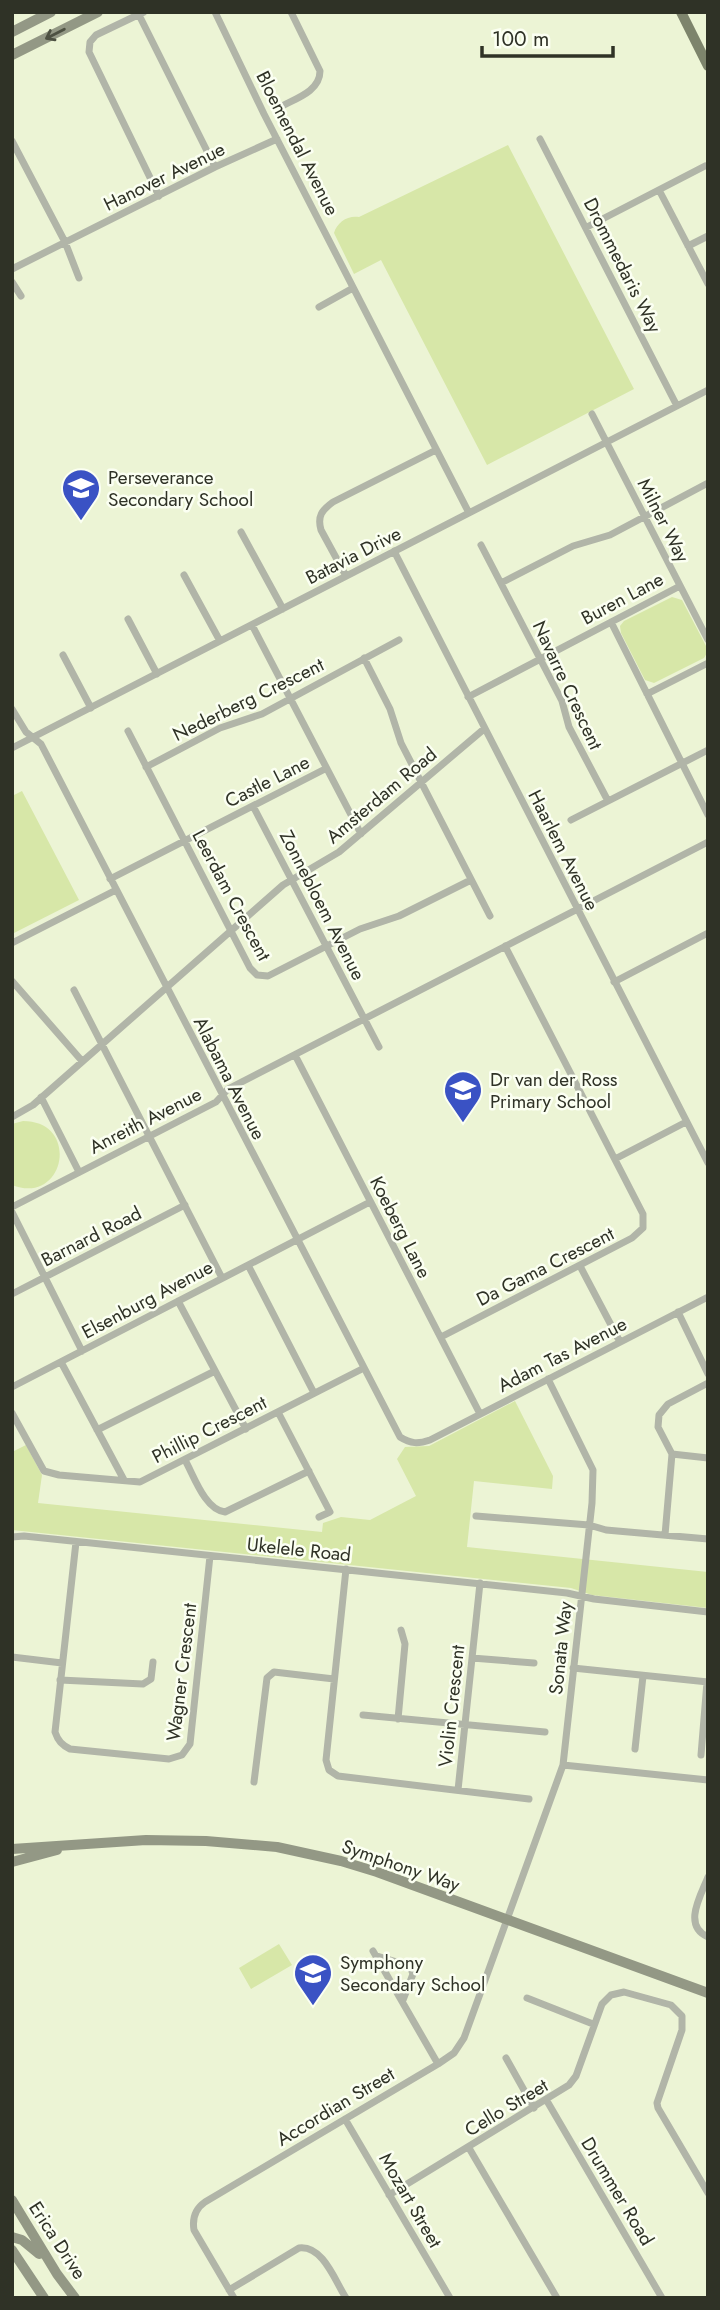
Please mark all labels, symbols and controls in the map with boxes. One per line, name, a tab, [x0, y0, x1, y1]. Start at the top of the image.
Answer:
scale bar	[482, 14, 613, 58]
text: 100 m	[492, 24, 549, 54]
one-way arrow	[45, 27, 66, 41]
street label: Bloemendal Avenue	[249, 66, 346, 220]
street label: Hanover Avenue	[99, 135, 230, 218]
street label: Drommedaris Way	[577, 193, 668, 338]
place label: Perseverance Secondary School	[108, 464, 253, 513]
school or university icon: Perseverance Secondary School	[60, 467, 102, 522]
street label: Milner Way	[631, 474, 697, 567]
street label: Batavia Drive	[301, 520, 406, 591]
street label: Buren Lane	[576, 565, 668, 631]
street label: Navarre Crescent	[526, 616, 609, 755]
street label: Nederberg Crescent	[168, 651, 329, 748]
street label: Amsterdam Road	[320, 741, 443, 850]
street label: Castle Lane	[220, 749, 314, 814]
street label: Haarlem Avenue	[522, 785, 606, 915]
street label: Leerdam Crescent	[186, 825, 278, 966]
street label: Zonnebloem Avenue	[273, 826, 372, 985]
street label: Alabama Avenue	[187, 1012, 272, 1145]
place label: Dr van der Ross Primary School	[490, 1066, 618, 1115]
school or university icon: Dr van der Ross Primary School	[442, 1069, 484, 1124]
street label: Anreith Avenue	[84, 1080, 206, 1160]
street label: Koeberg Lane	[363, 1172, 438, 1283]
street label: Barnard Road	[36, 1200, 146, 1273]
street label: Da Gama Crescent	[472, 1220, 619, 1313]
street label: Elsenburg Avenue	[77, 1253, 218, 1345]
street label: Adam Tas Avenue	[493, 1310, 632, 1399]
street label: Phillip Crescent	[147, 1389, 272, 1470]
street label: Ukelele Road	[245, 1531, 352, 1568]
street label: Sonata Way	[542, 1599, 579, 1696]
street label: Wagner Crescent	[160, 1601, 203, 1743]
street label: Violin Crescent	[432, 1643, 471, 1769]
street label: Symphony Way	[338, 1833, 464, 1898]
place label: Symphony Secondary School	[340, 1949, 485, 1998]
school or university icon: Symphony Secondary School	[292, 1952, 334, 2007]
street label: Accordian Street	[271, 2060, 400, 2152]
street label: Cello Street	[459, 2072, 553, 2143]
street label: Drummer Road	[575, 2132, 661, 2251]
street label: Mozart Street	[373, 2148, 449, 2253]
street label: Erica Drive	[22, 2196, 93, 2285]

